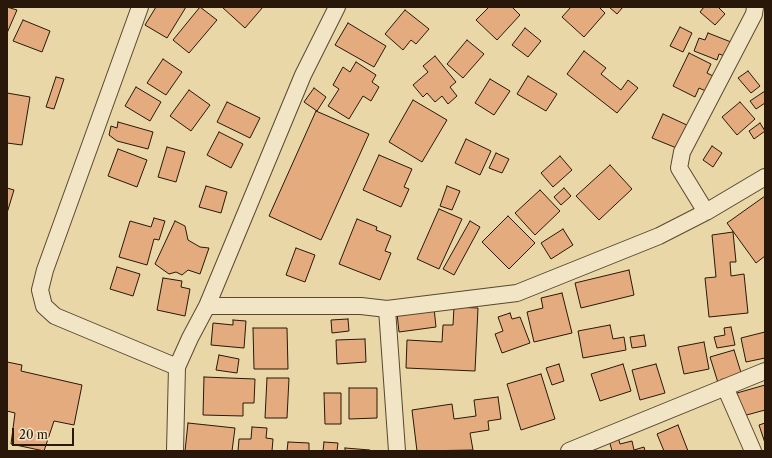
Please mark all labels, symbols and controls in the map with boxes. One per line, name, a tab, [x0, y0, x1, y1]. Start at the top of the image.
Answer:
scale bar	[14, 420, 76, 446]
text: 20 m	[19, 427, 48, 442]

